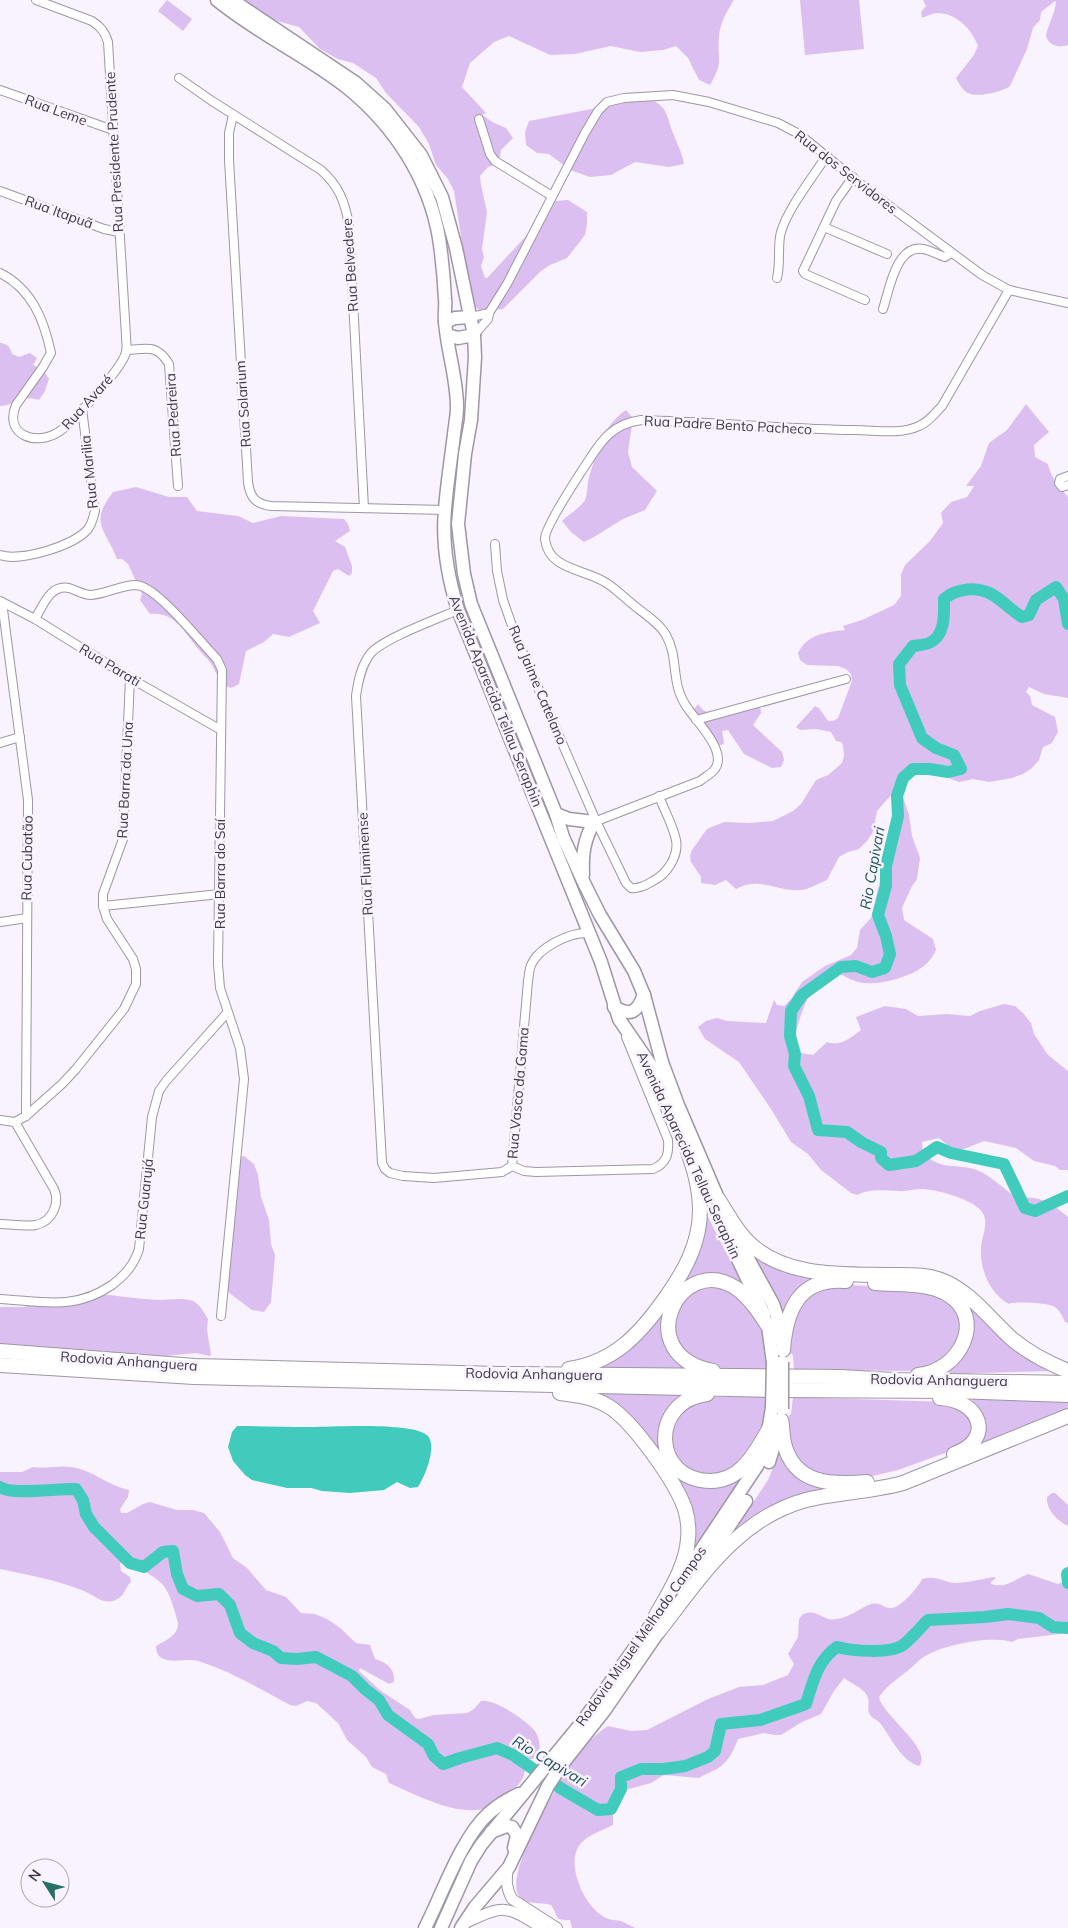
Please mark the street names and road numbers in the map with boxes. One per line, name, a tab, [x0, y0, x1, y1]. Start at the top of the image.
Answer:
street label: Rua Presidente Prudente	[101, 71, 127, 233]
street label: Rua Leme	[22, 90, 90, 130]
street label: Rua dos Servidores	[791, 126, 901, 218]
street label: Rua Itapuã	[22, 191, 96, 233]
street label: Rua Belvedere	[338, 218, 362, 312]
street label: Rua Solarium	[231, 360, 255, 448]
street label: Rua Avaré	[58, 371, 116, 433]
street label: Rua Pedreira	[161, 372, 185, 458]
street label: Rua Padre Bento Pacheco	[644, 412, 812, 438]
street label: Rua Marilia	[76, 434, 102, 510]
street label: Avenida Aparecida Tellau Seraphin	[445, 592, 547, 810]
street label: Rua Jaime Catelano	[505, 623, 571, 747]
street label: Rua Parati	[76, 640, 144, 690]
street label: Rua Barra da Una	[113, 721, 137, 839]
street label: Rua Fluminense	[353, 812, 377, 916]
street label: Rua Cubatão	[17, 815, 37, 901]
street label: Rua Barra do Saí	[211, 818, 229, 929]
street label: Rua Vasco da Gama	[503, 1026, 533, 1160]
street label: Avenida Aparecida Tellau Seraphin	[633, 1048, 745, 1262]
street label: Rua Guarujá	[131, 1158, 157, 1240]
street label: Rodovia Anhanguera	[60, 1347, 198, 1375]
street label: Rodovia Anhanguera	[465, 1364, 603, 1384]
street label: Rodovia Anhanguera	[870, 1370, 1008, 1390]
street label: Rodovia Miguel Melhado Campos	[572, 1542, 710, 1730]

